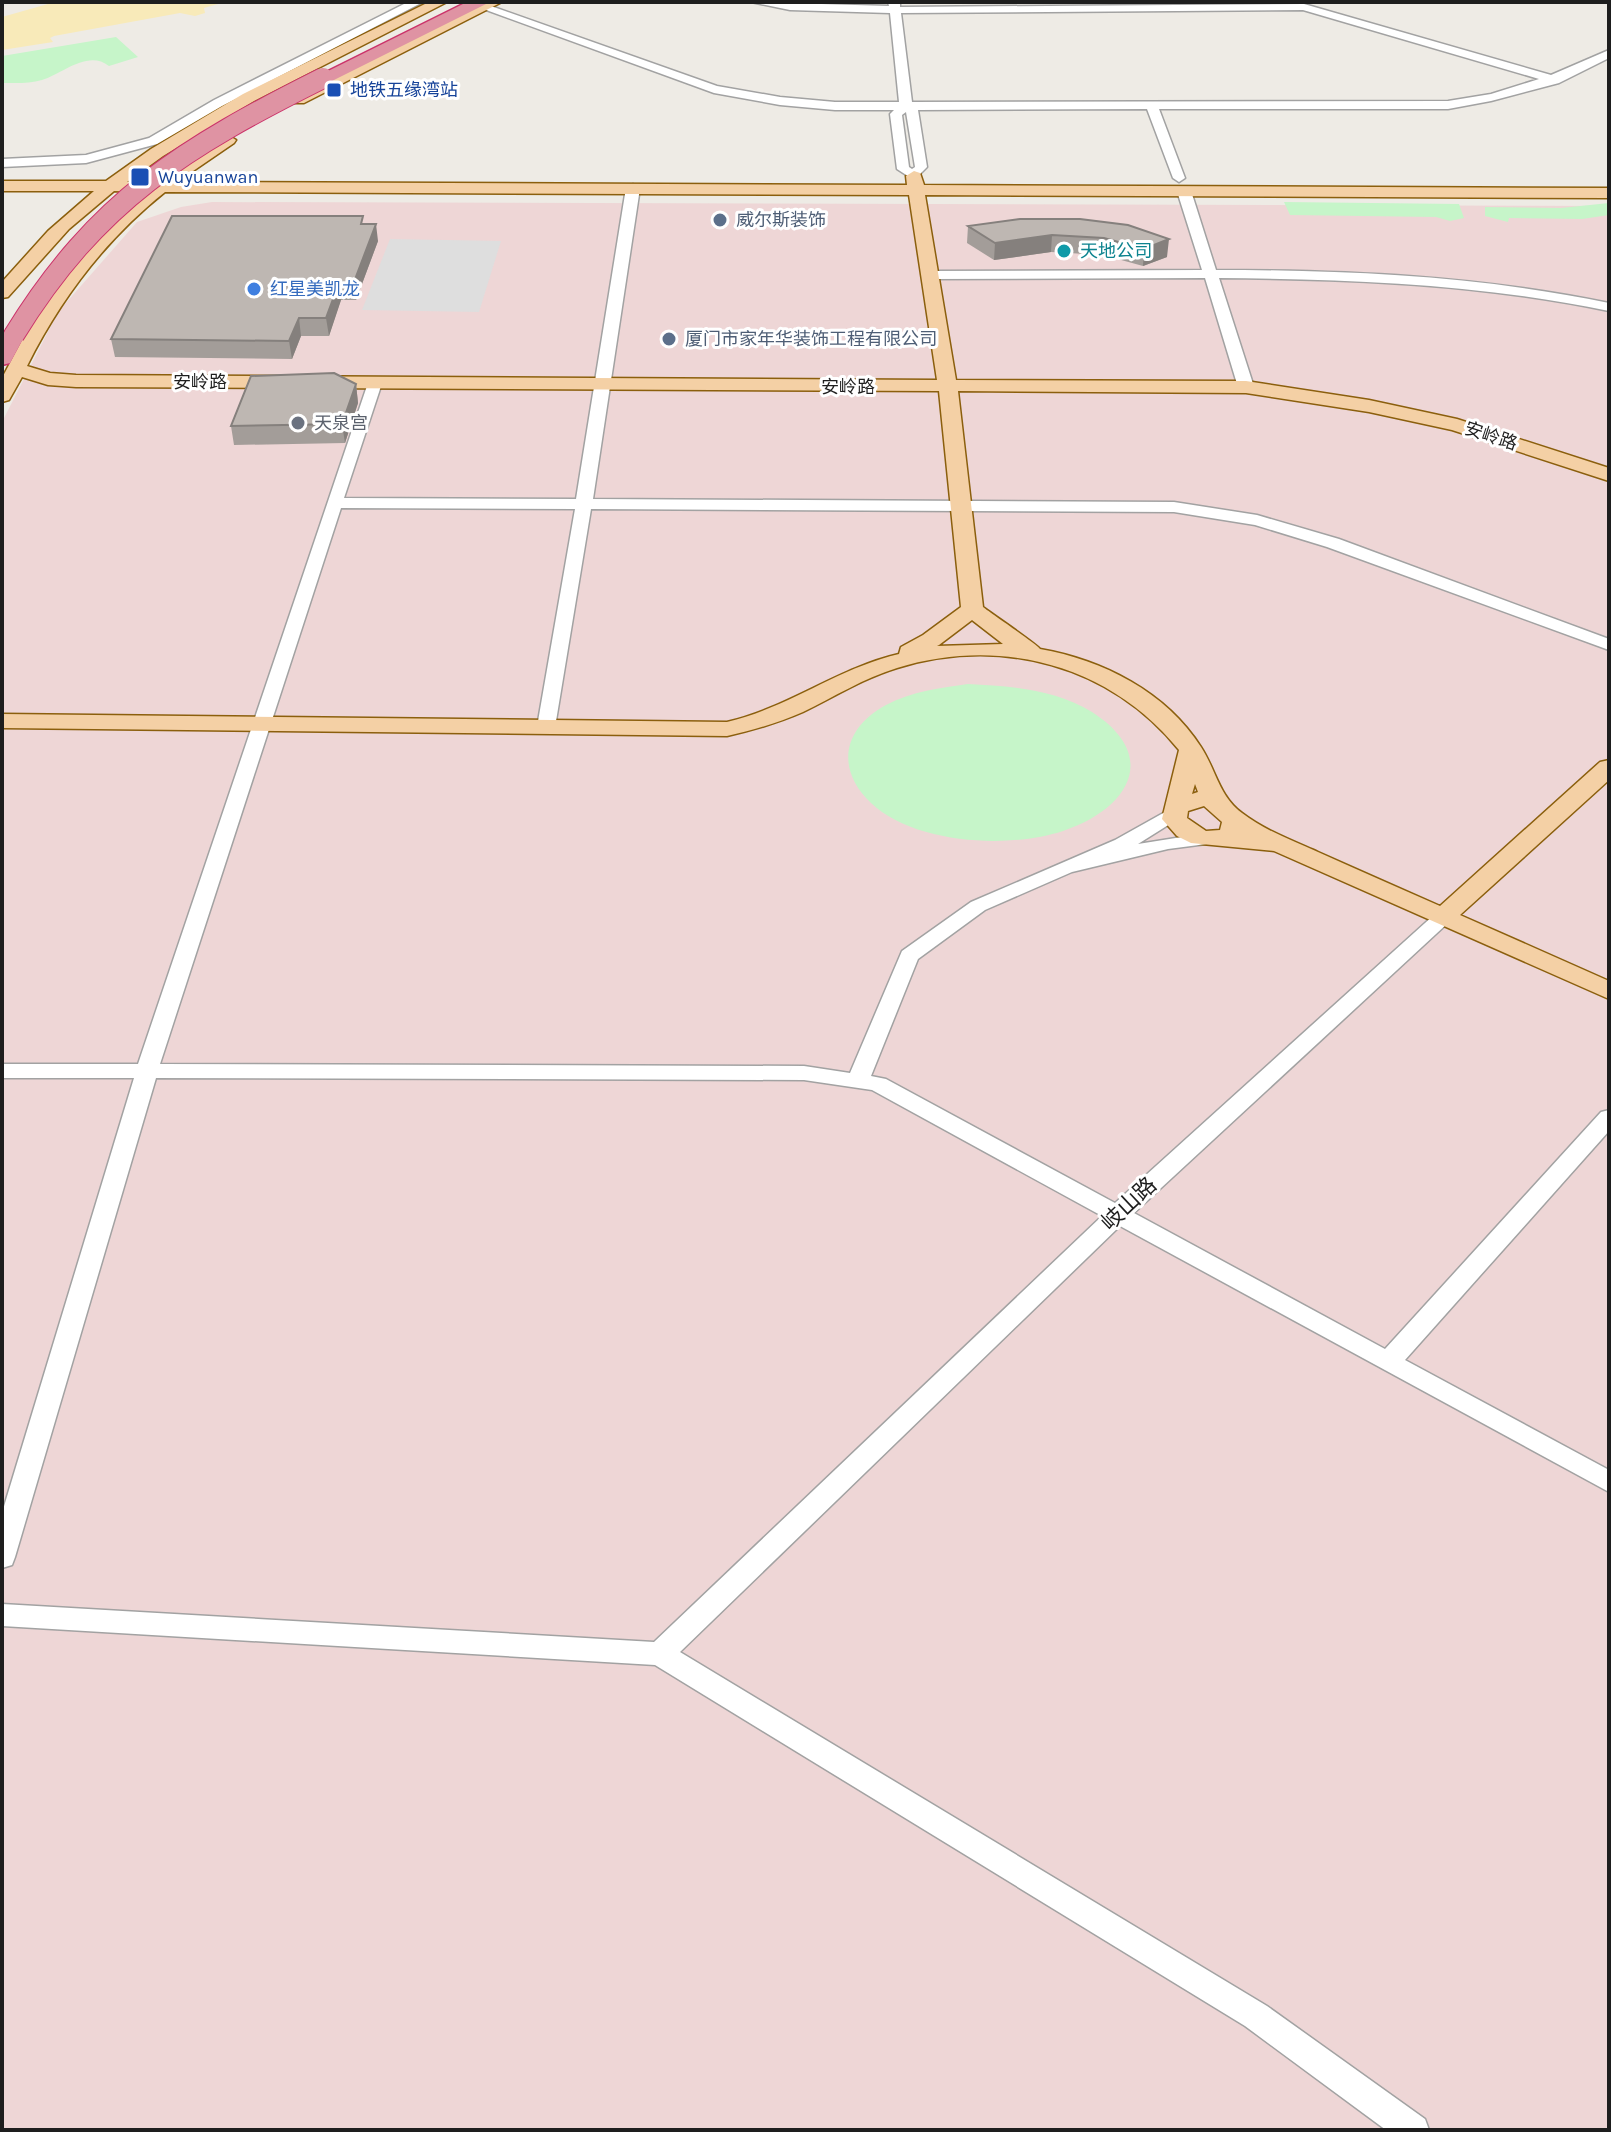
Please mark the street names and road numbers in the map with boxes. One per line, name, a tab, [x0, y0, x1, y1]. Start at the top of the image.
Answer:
street label: 安岭路	[173, 371, 227, 393]
street label: 安岭路	[821, 376, 875, 398]
street label: 安岭路	[1462, 417, 1520, 455]
street label: 岐山路	[1096, 1172, 1162, 1236]

